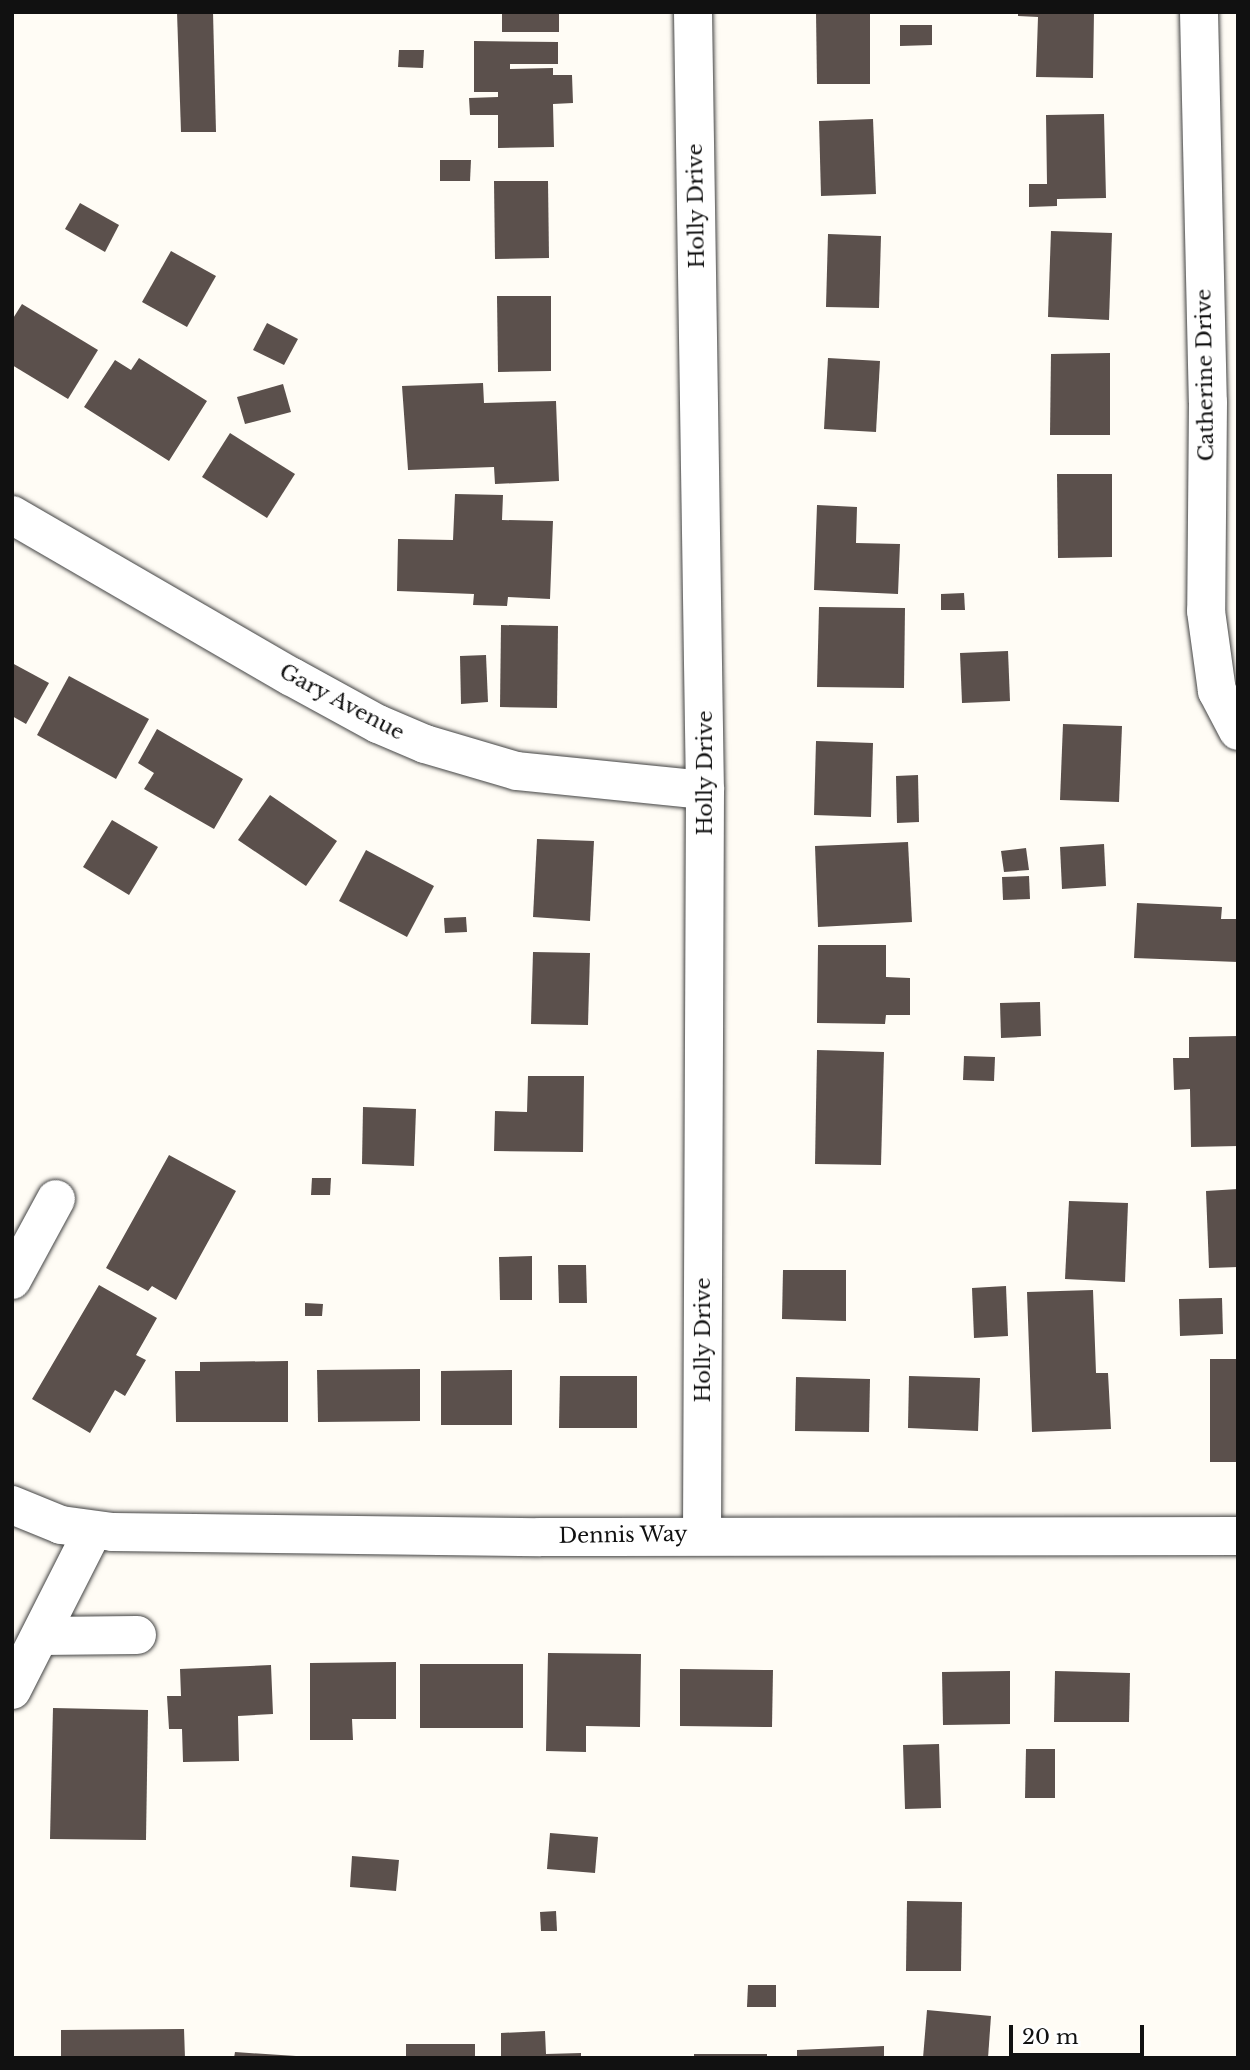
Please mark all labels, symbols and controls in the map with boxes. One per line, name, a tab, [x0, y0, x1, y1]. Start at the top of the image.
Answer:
street label: Holly Drive	[682, 143, 710, 269]
street label: Catherine Drive	[1191, 288, 1219, 462]
street label: Gary Avenue	[275, 658, 409, 746]
street label: Holly Drive	[692, 710, 718, 836]
street label: Holly Drive	[690, 1277, 716, 1403]
street label: Dennis Way	[558, 1521, 688, 1549]
scale bar	[1012, 2010, 1147, 2054]
text: 20 m	[1022, 2024, 1079, 2050]

